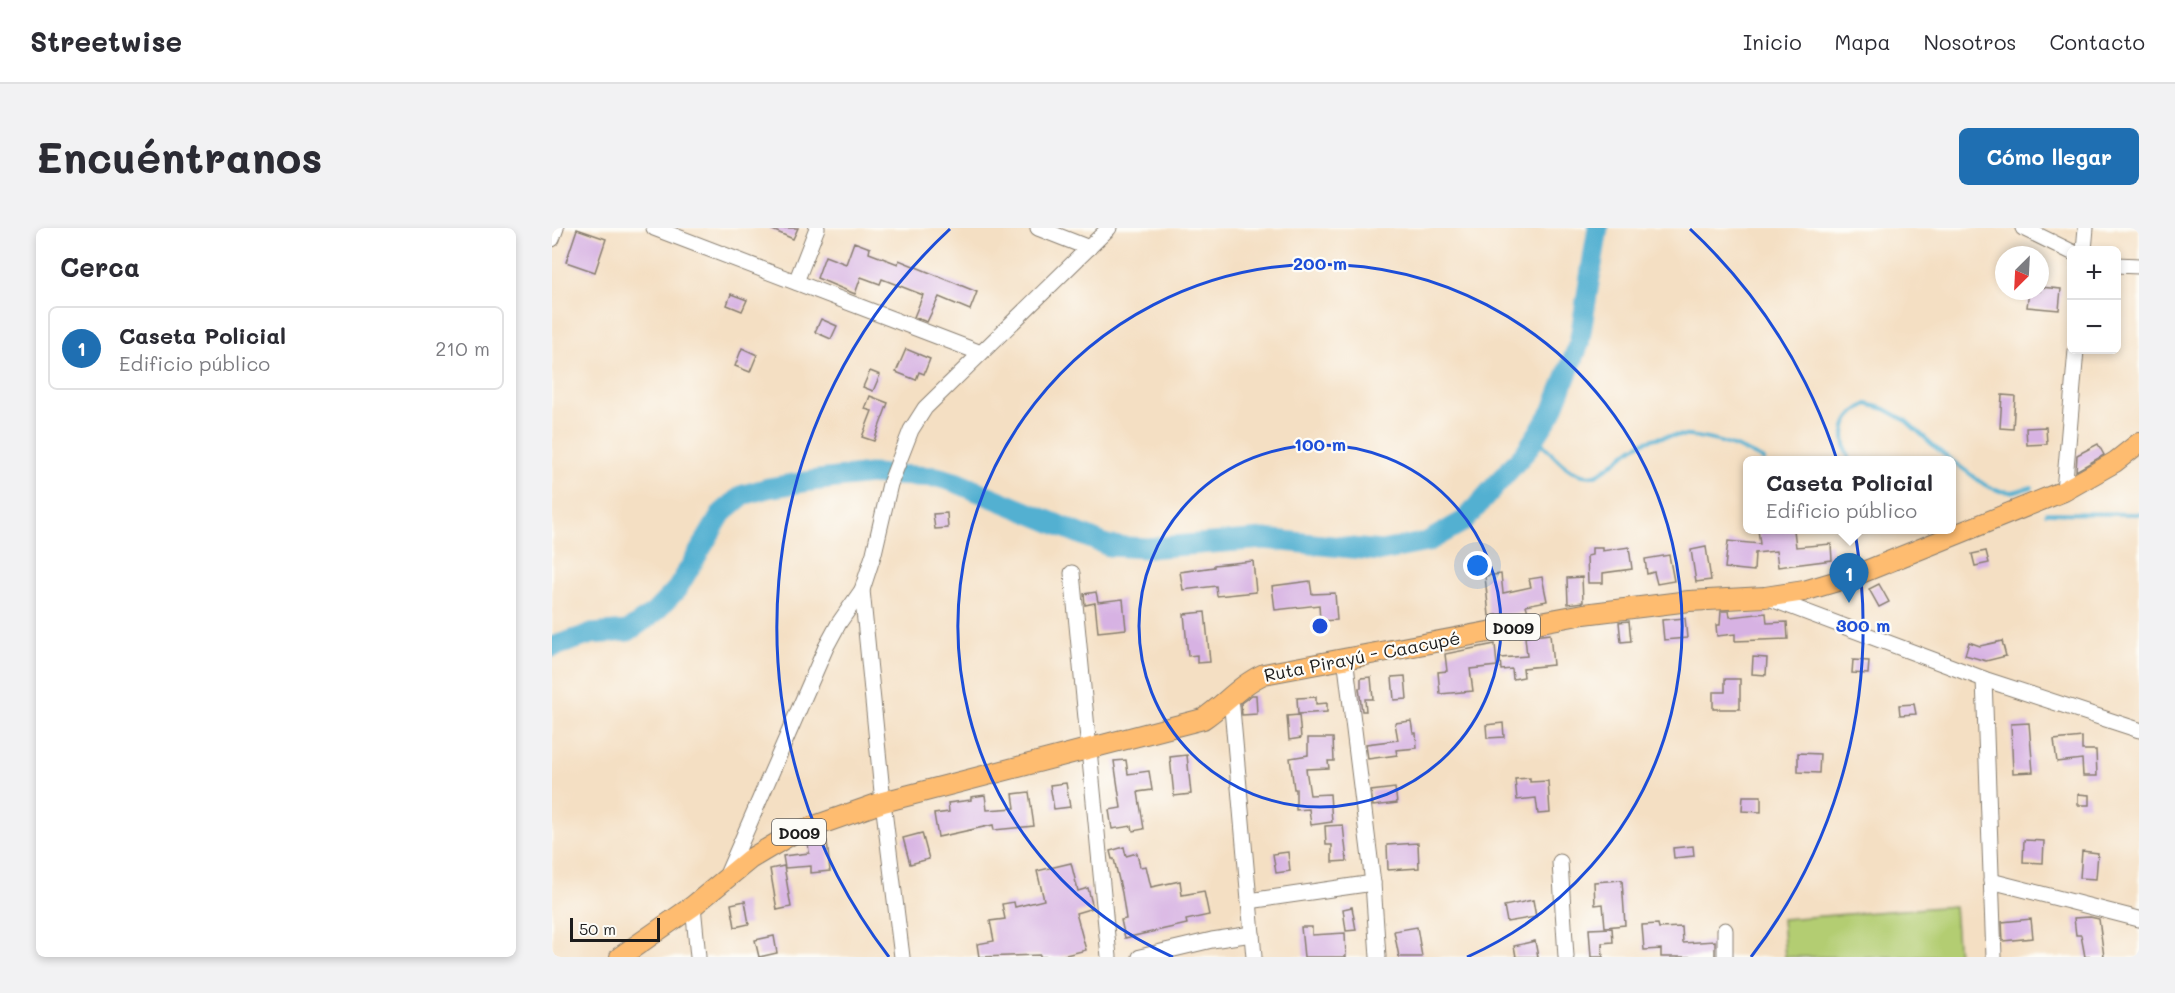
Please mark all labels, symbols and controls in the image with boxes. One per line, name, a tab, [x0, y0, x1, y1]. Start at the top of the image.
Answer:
text: Streetwise	[30, 23, 182, 59]
text: Inicio	[1743, 28, 1802, 55]
text: Mapa	[1835, 28, 1890, 55]
text: Nosotros	[1923, 28, 2017, 55]
text: Contacto	[2050, 28, 2145, 55]
button: Cómo llegar	[1959, 128, 2139, 185]
text: Encuéntranos	[36, 129, 322, 184]
north arrow	[1995, 246, 2049, 300]
map controls	[2067, 246, 2121, 354]
button: +	[2067, 246, 2121, 300]
text: Cerca	[60, 250, 140, 284]
text: 200 m	[1293, 251, 1347, 275]
button: −	[2067, 300, 2121, 354]
text: Caseta Policial	[119, 321, 286, 350]
text: 1	[77, 335, 86, 361]
text: 210 m	[435, 335, 490, 361]
text: Edificio público	[119, 350, 270, 376]
text: 100 m	[1294, 432, 1346, 456]
popup	[1743, 456, 1956, 534]
text: Caseta Policial	[1766, 468, 1933, 497]
text: Edificio público	[1766, 497, 1917, 523]
your location	[1463, 551, 1492, 580]
pin: 1	[1830, 554, 1868, 603]
text: 300 m	[1836, 613, 1890, 637]
road number: D009	[1486, 614, 1540, 640]
centre of rings	[1310, 616, 1330, 636]
street label: Ruta Pirayú - Caacupé	[1262, 625, 1462, 687]
road number: D009	[772, 819, 826, 845]
scale bar	[570, 915, 660, 942]
text: 50 m	[579, 918, 616, 939]

